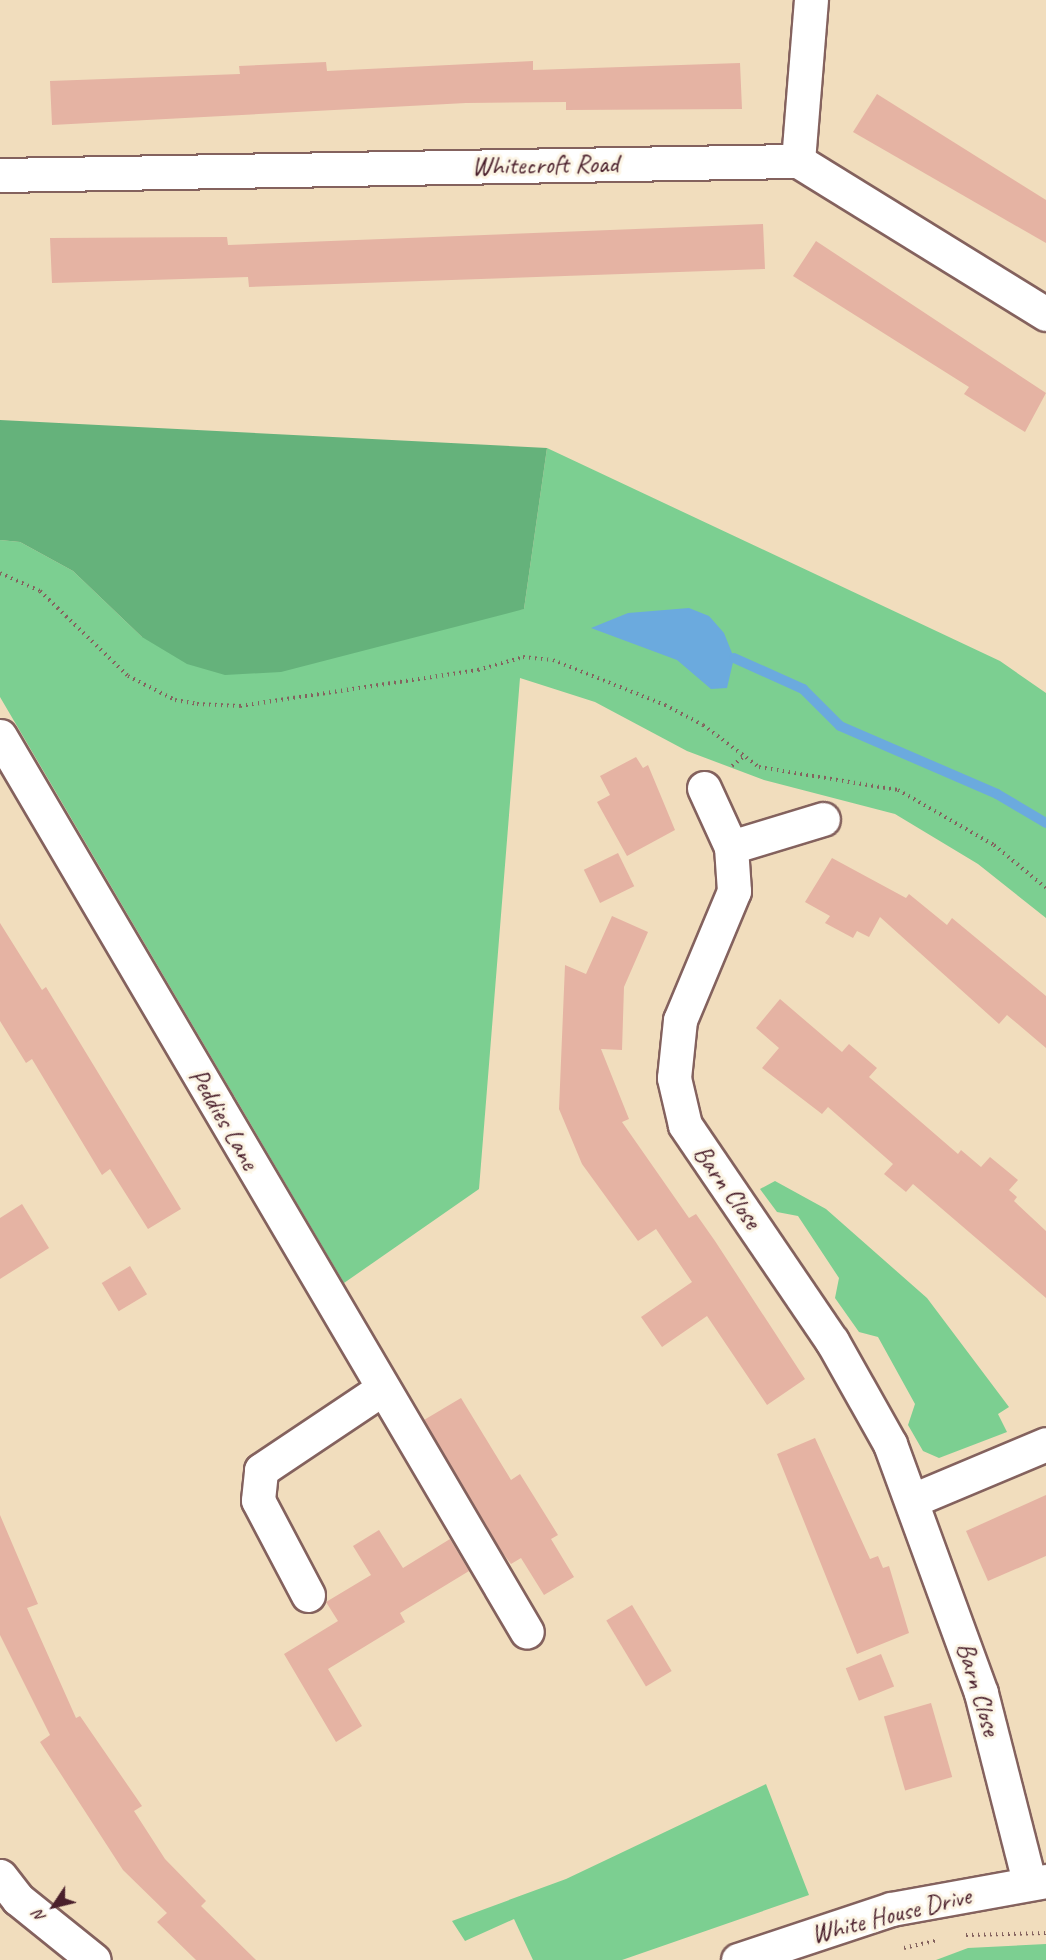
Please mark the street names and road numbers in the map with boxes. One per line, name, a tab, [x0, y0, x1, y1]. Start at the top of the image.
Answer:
street label: Whitecroft Road	[471, 148, 619, 182]
street label: Peddies Lane	[183, 1063, 265, 1175]
street label: Barn Close	[686, 1139, 768, 1235]
street label: Barn Close	[949, 1639, 1007, 1739]
street label: White House Drive	[808, 1880, 974, 1950]

